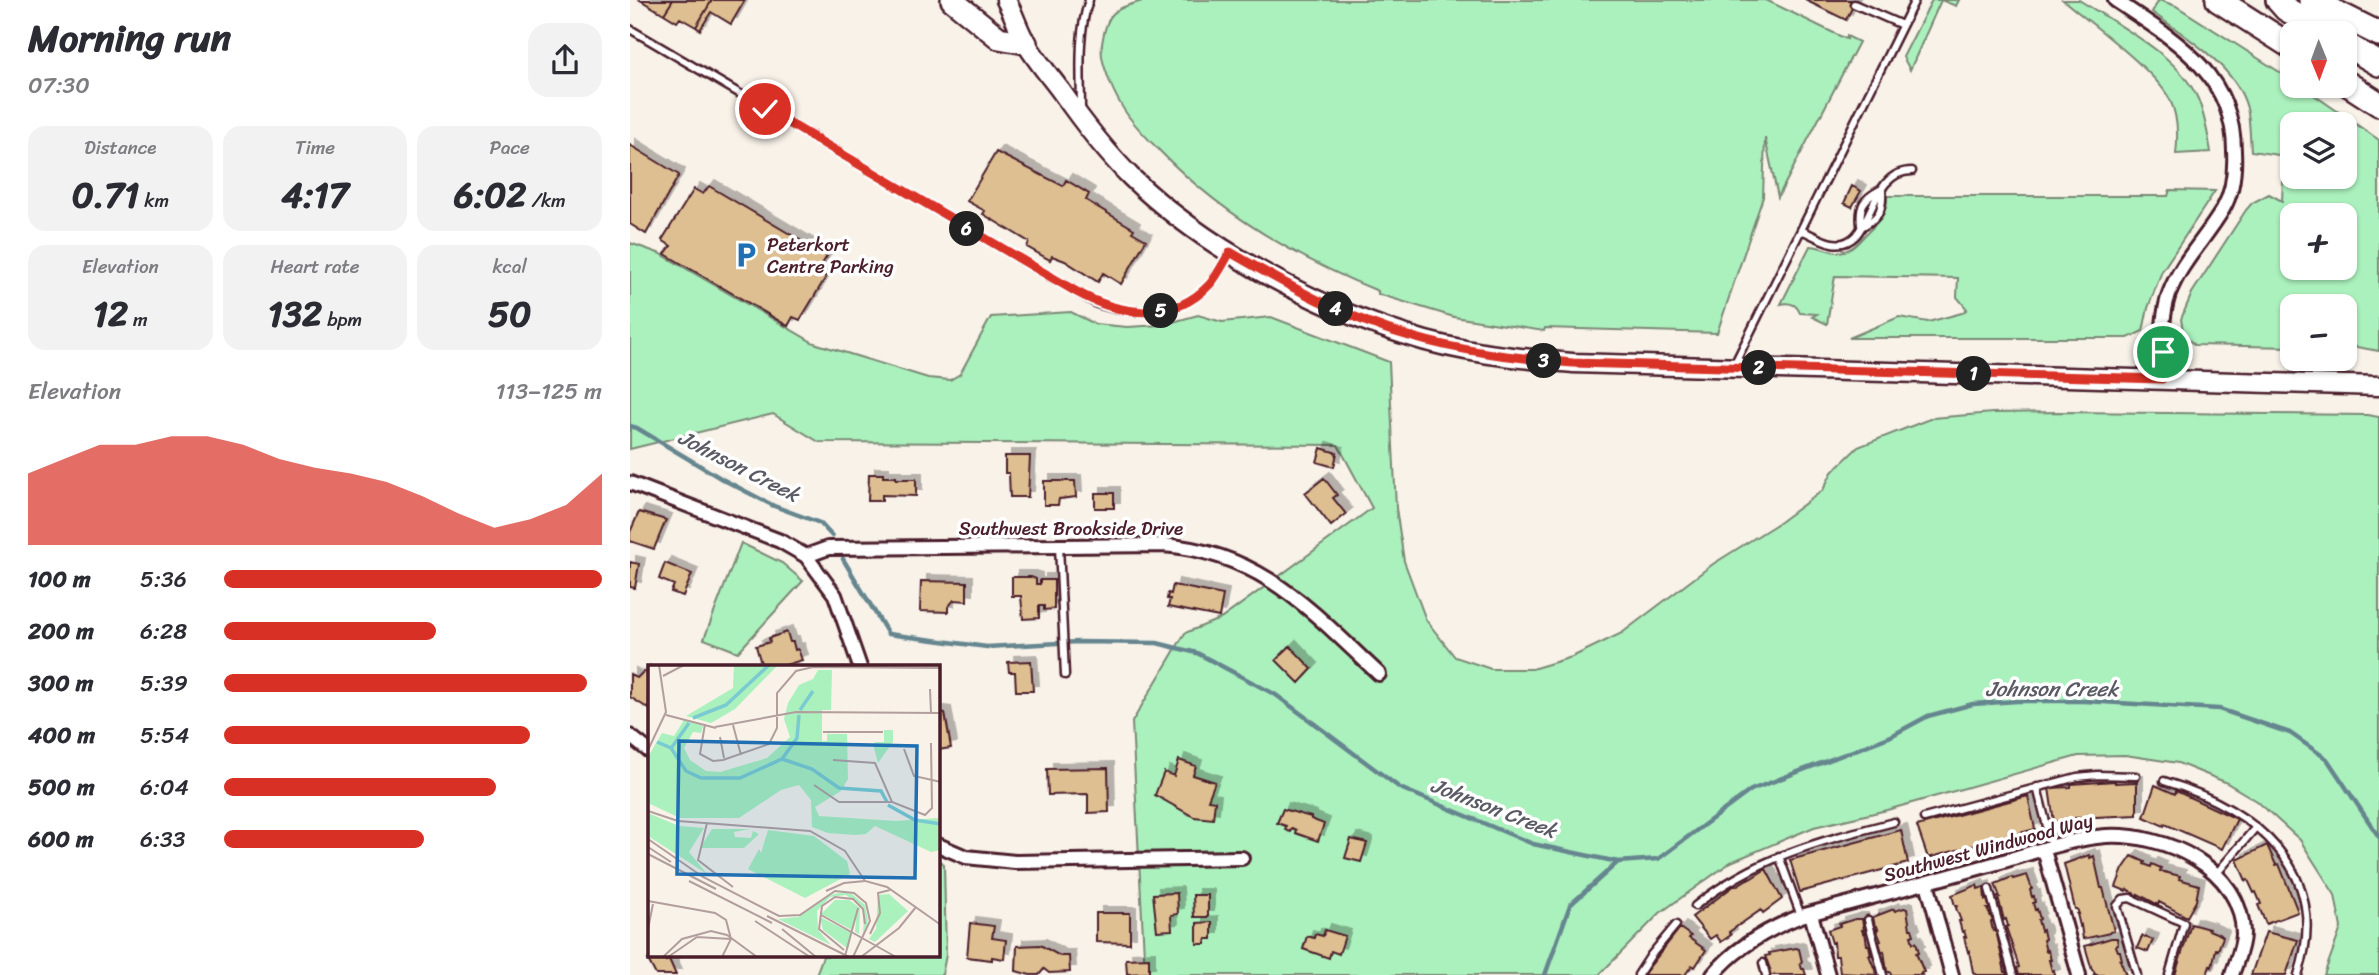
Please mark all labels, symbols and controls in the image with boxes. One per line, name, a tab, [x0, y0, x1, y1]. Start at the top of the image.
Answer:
text: Morning run	[28, 5, 231, 72]
north arrow	[2280, 21, 2357, 98]
map controls	[2280, 21, 2357, 371]
button: share	[528, 23, 602, 97]
text: 07:30	[28, 65, 90, 106]
pin	[735, 79, 795, 139]
icon: check	[746, 90, 784, 128]
button: layers	[2280, 112, 2357, 189]
text: Distance	[84, 131, 156, 164]
text: Time	[295, 131, 335, 164]
text: Pace	[490, 131, 530, 164]
text: 0.71	[72, 164, 139, 226]
text: 4:17	[281, 164, 349, 226]
text: 6:02	[454, 164, 527, 226]
text: km	[139, 184, 169, 217]
text: /km	[527, 184, 566, 217]
button: +	[2280, 203, 2357, 280]
pin: 6	[950, 212, 984, 246]
text: 6	[961, 212, 972, 245]
place label: Peterkort Centre Parking	[767, 228, 894, 283]
parking icon: Peterkort Centre Parking	[731, 240, 761, 270]
text: Elevation	[82, 250, 159, 283]
text: Heart rate	[270, 250, 360, 283]
text: kcal	[492, 250, 527, 283]
text: 12	[93, 283, 128, 345]
text: 132	[268, 283, 322, 345]
text: 50	[488, 283, 531, 345]
pin: 4	[1318, 292, 1354, 326]
text: 4	[1330, 292, 1341, 325]
pin: 5	[1144, 294, 1178, 328]
text: 5	[1155, 294, 1166, 327]
button: −	[2280, 294, 2357, 371]
text: m	[128, 303, 148, 336]
text: bpm	[322, 303, 362, 336]
pin	[2133, 322, 2193, 382]
icon: arrive	[2144, 333, 2182, 371]
pin: 3	[1527, 344, 1562, 378]
text: 3	[1538, 344, 1549, 377]
pin: 2	[1742, 350, 1776, 386]
text: 2	[1753, 351, 1764, 384]
pin: 1	[1956, 356, 1992, 392]
text: 1	[1969, 357, 1978, 390]
text: Elevation	[28, 371, 121, 412]
text: 113–125 m	[496, 371, 602, 412]
water label: Johnson Creek	[671, 419, 808, 514]
street label: Southwest Brookside Drive	[959, 512, 1183, 545]
text: 100 m	[28, 559, 91, 600]
text: 5:36	[140, 559, 187, 600]
text: 200 m	[28, 611, 94, 652]
text: 6:28	[140, 611, 187, 652]
text: 300 m	[28, 663, 93, 704]
text: 5:39	[140, 663, 188, 704]
inset map	[648, 665, 940, 958]
water label: Johnson Creek	[1986, 670, 2120, 708]
text: 400 m	[28, 715, 95, 756]
text: 5:54	[140, 715, 189, 756]
water label: Johnson Creek	[1425, 766, 1564, 850]
text: 500 m	[28, 767, 95, 808]
text: 6:04	[140, 767, 189, 808]
street label: Southwest Windwood Way	[1880, 804, 2097, 891]
text: 600 m	[28, 819, 94, 860]
text: 6:33	[140, 819, 185, 860]

